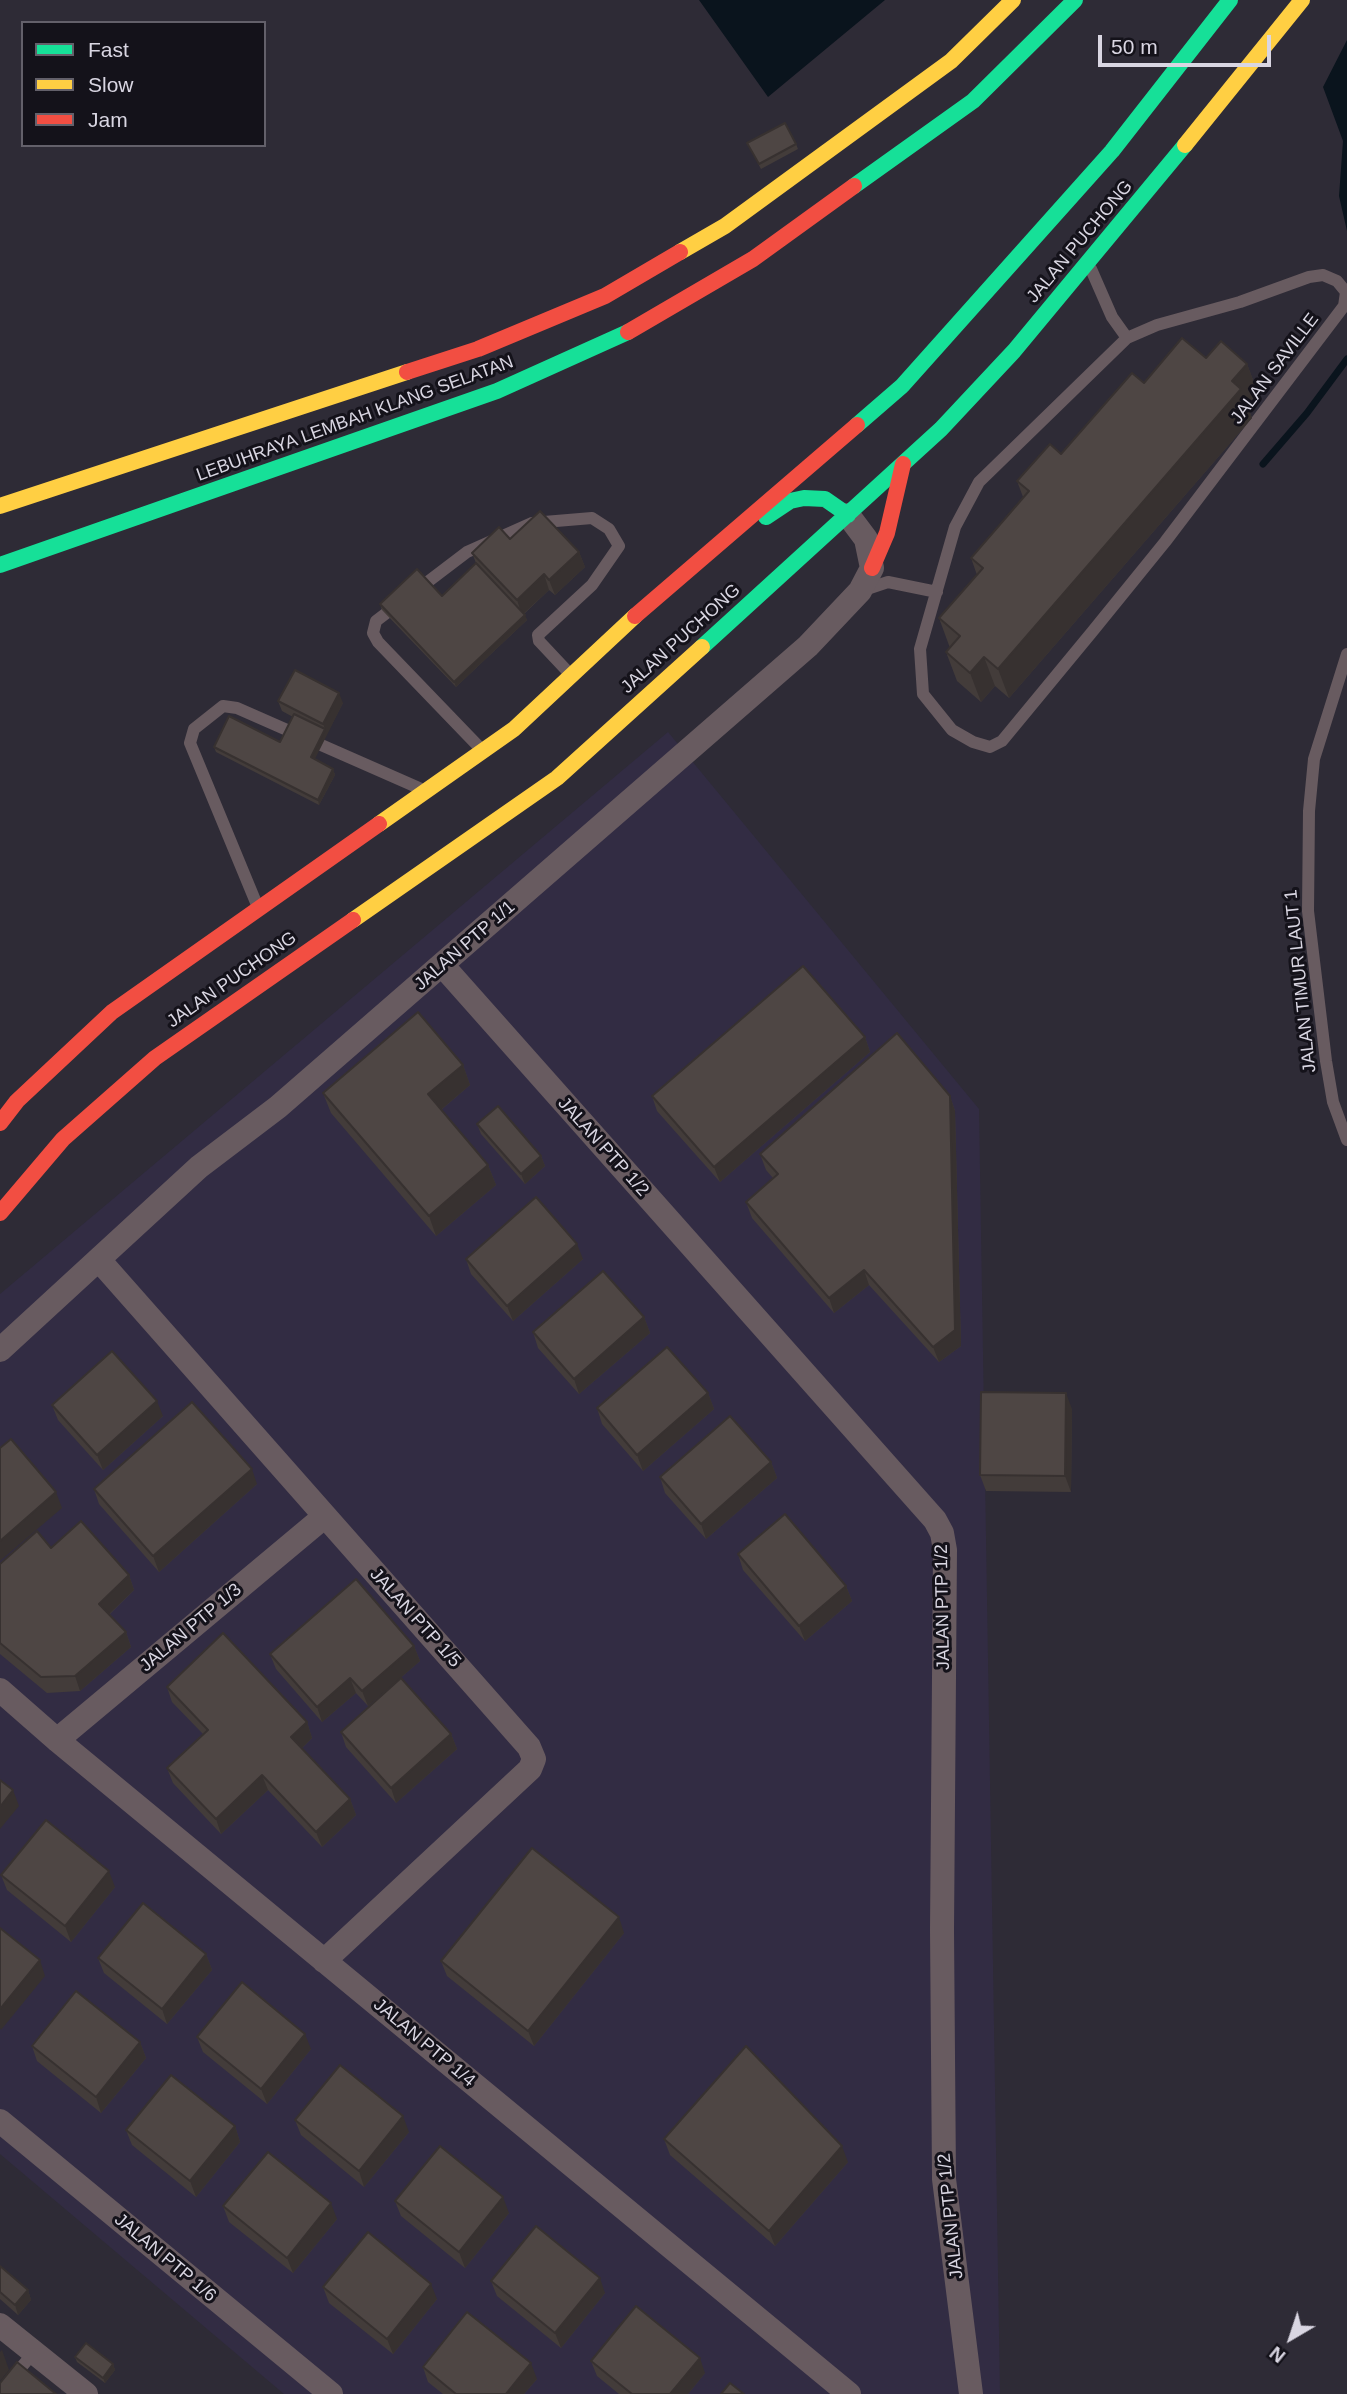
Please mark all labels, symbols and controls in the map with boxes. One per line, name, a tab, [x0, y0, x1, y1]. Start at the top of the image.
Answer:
legend	[21, 21, 266, 147]
scale bar	[1102, 21, 1275, 65]
text: 50 m	[1111, 35, 1158, 58]
text: Fast	[88, 38, 129, 61]
text: Slow	[88, 73, 134, 96]
text: Jam	[88, 108, 128, 131]
street label: JALAN PUCHONG	[1023, 176, 1137, 308]
street label: JALAN SAVILLE	[1226, 309, 1324, 429]
street label: LEBUHRAYA LEMBAH KLANG SELATAN	[194, 351, 516, 487]
street label: JALAN PUCHONG	[617, 580, 745, 698]
street label: JALAN TIMUR LAUT 1	[1281, 888, 1321, 1074]
street label: JALAN PTP 1/1	[410, 897, 520, 995]
street label: JALAN PUCHONG	[163, 927, 301, 1033]
street label: JALAN PTP 1/2	[553, 1093, 653, 1201]
street label: JALAN PTP 1/2	[931, 1544, 955, 1670]
street label: JALAN PTP 1/5	[365, 1564, 465, 1672]
street label: JALAN PTP 1/3	[136, 1579, 246, 1677]
street label: JALAN PTP 1/4	[369, 1994, 479, 2092]
street label: JALAN PTP 1/2	[934, 2152, 968, 2280]
street label: JALAN PTP 1/6	[110, 2209, 220, 2307]
north arrow	[1256, 2303, 1326, 2373]
text: N	[1266, 2342, 1289, 2367]

